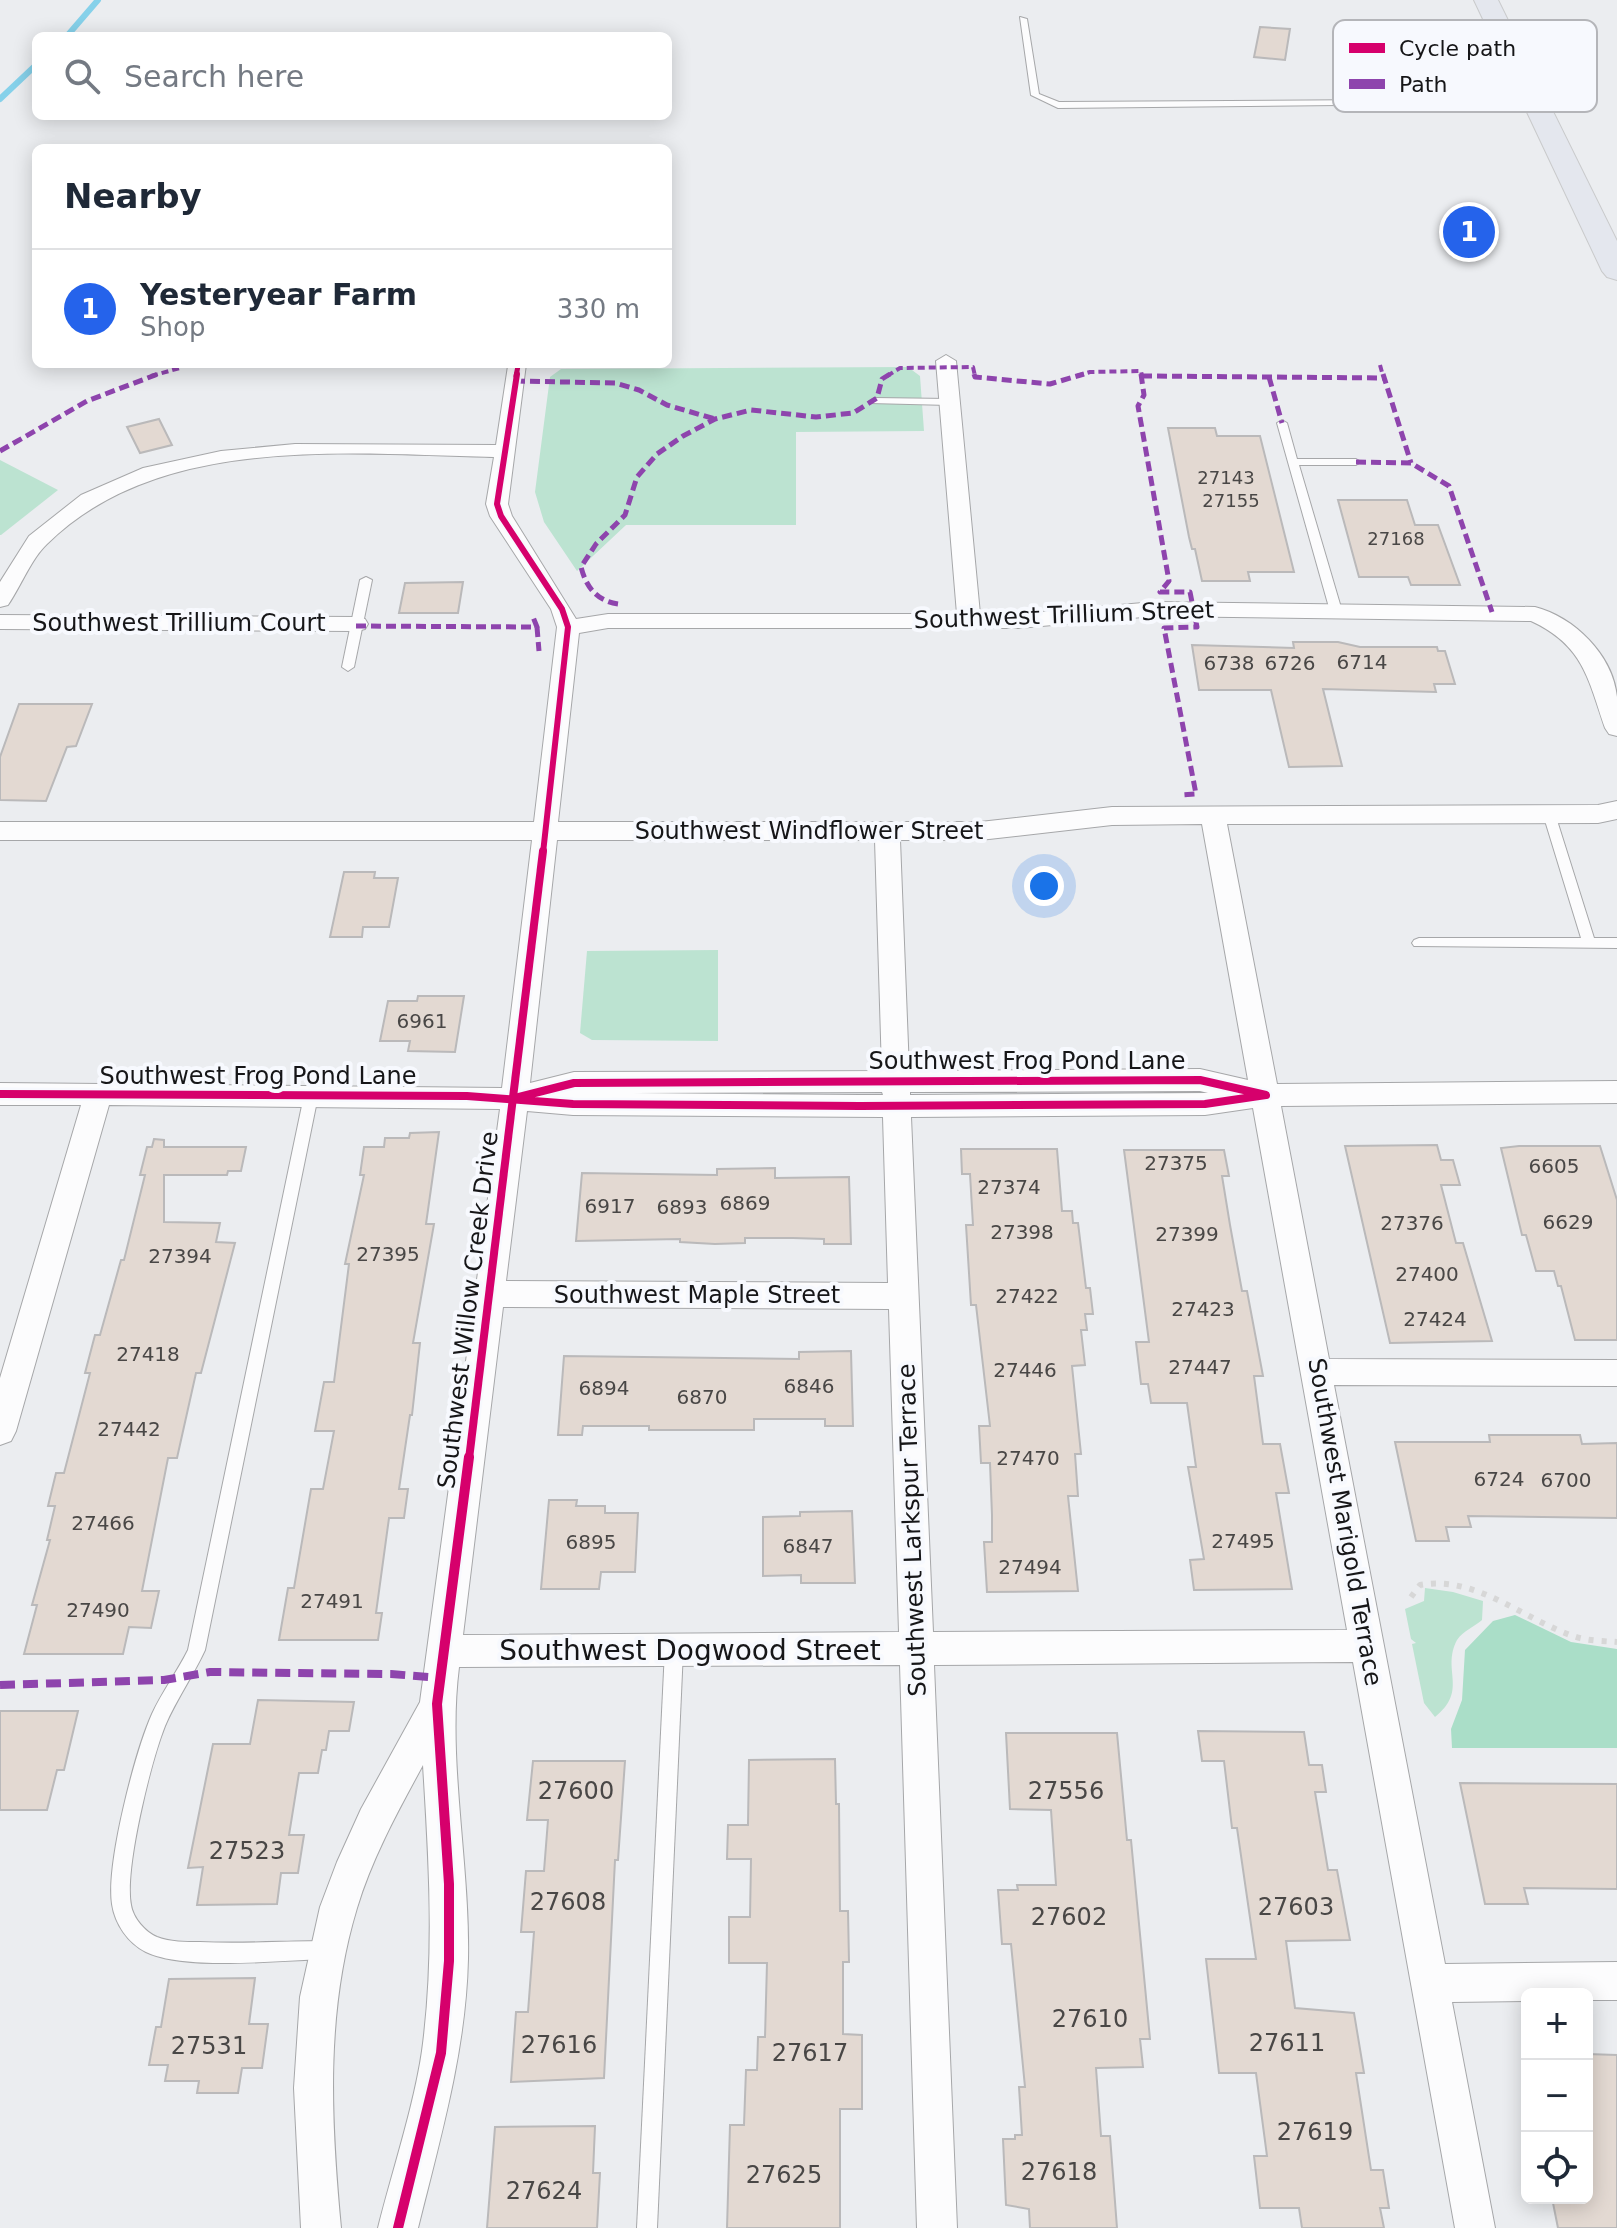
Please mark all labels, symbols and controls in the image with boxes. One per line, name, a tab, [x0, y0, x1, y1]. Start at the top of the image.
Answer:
legend	[1333, 20, 1597, 112]
search box	[32, 32, 672, 120]
text: Cycle path	[1399, 36, 1516, 61]
icon: search	[60, 54, 104, 98]
text: Search here	[124, 59, 304, 94]
text: Path	[1399, 72, 1447, 97]
text: Nearby	[64, 176, 202, 216]
pin: 1	[1443, 202, 1495, 262]
text: Yesteryear Farm	[140, 277, 417, 312]
text: 1	[81, 294, 99, 324]
text: 330 m	[557, 294, 640, 324]
text: Shop	[140, 312, 205, 342]
house number: 27143	[1197, 467, 1255, 488]
house number: 27155	[1202, 490, 1260, 511]
house number: 27168	[1367, 528, 1425, 549]
street label: Southwest Trillium Street	[913, 596, 1215, 634]
street label: Southwest Trillium Court	[32, 609, 326, 637]
house number: 6714	[1337, 650, 1387, 674]
house number: 6738	[1204, 651, 1254, 675]
house number: 6726	[1265, 651, 1315, 675]
street label: Southwest Windflower Street	[635, 817, 983, 845]
your location	[1024, 866, 1064, 906]
house number: 6961	[397, 1009, 447, 1033]
street label: Southwest Frog Pond Lane	[868, 1047, 1186, 1075]
street label: Southwest Frog Pond Lane	[99, 1062, 417, 1090]
street label: Southwest Willow Creek Drive	[432, 1130, 504, 1490]
house number: 27375	[1144, 1151, 1208, 1175]
house number: 6605	[1529, 1154, 1579, 1178]
house number: 27374	[977, 1175, 1041, 1199]
house number: 6869	[720, 1191, 770, 1215]
house number: 6917	[585, 1194, 635, 1218]
house number: 6893	[657, 1195, 707, 1219]
house number: 6629	[1543, 1210, 1593, 1234]
house number: 27376	[1380, 1211, 1444, 1235]
house number: 27398	[990, 1220, 1054, 1244]
house number: 27399	[1155, 1222, 1219, 1246]
house number: 27395	[356, 1242, 420, 1266]
house number: 27394	[148, 1244, 212, 1268]
house number: 27400	[1395, 1262, 1459, 1286]
street label: Southwest Maple Street	[554, 1281, 840, 1309]
house number: 27422	[995, 1284, 1059, 1308]
house number: 27423	[1171, 1297, 1235, 1321]
house number: 27424	[1403, 1307, 1467, 1331]
house number: 27418	[116, 1342, 180, 1366]
house number: 27447	[1168, 1355, 1232, 1379]
street label: Southwest Marigold Terrace	[1302, 1356, 1388, 1688]
house number: 27446	[993, 1358, 1057, 1382]
street label: Southwest Larkspur Terrace	[892, 1363, 932, 1697]
house number: 6846	[784, 1374, 834, 1398]
house number: 6894	[579, 1376, 629, 1400]
house number: 6870	[677, 1385, 727, 1409]
house number: 27442	[97, 1417, 161, 1441]
house number: 27470	[996, 1446, 1060, 1470]
house number: 6724	[1474, 1467, 1524, 1491]
house number: 6700	[1541, 1468, 1591, 1492]
house number: 27466	[71, 1511, 135, 1535]
house number: 27495	[1211, 1529, 1275, 1553]
house number: 6895	[566, 1530, 616, 1554]
house number: 6847	[783, 1534, 833, 1558]
house number: 27494	[998, 1555, 1062, 1579]
house number: 27491	[300, 1589, 364, 1613]
house number: 27490	[66, 1598, 130, 1622]
street label: Southwest Dogwood Street	[499, 1634, 881, 1667]
house number: 27600	[538, 1777, 614, 1805]
house number: 27556	[1028, 1777, 1104, 1805]
house number: 27523	[209, 1837, 285, 1865]
house number: 27608	[530, 1888, 606, 1916]
house number: 27603	[1258, 1893, 1334, 1921]
house number: 27602	[1031, 1903, 1107, 1931]
map controls	[1521, 1988, 1593, 2204]
button: +	[1521, 1988, 1593, 2060]
house number: 27610	[1052, 2005, 1128, 2033]
house number: 27611	[1249, 2029, 1325, 2057]
house number: 27616	[521, 2031, 597, 2059]
house number: 27531	[171, 2032, 247, 2060]
house number: 27617	[772, 2039, 848, 2067]
button: −	[1521, 2060, 1593, 2132]
house number: 27619	[1277, 2118, 1353, 2146]
button: locate	[1521, 2132, 1593, 2204]
house number: 27618	[1021, 2158, 1097, 2186]
house number: 27625	[746, 2161, 822, 2189]
house number: 27624	[506, 2177, 582, 2205]

